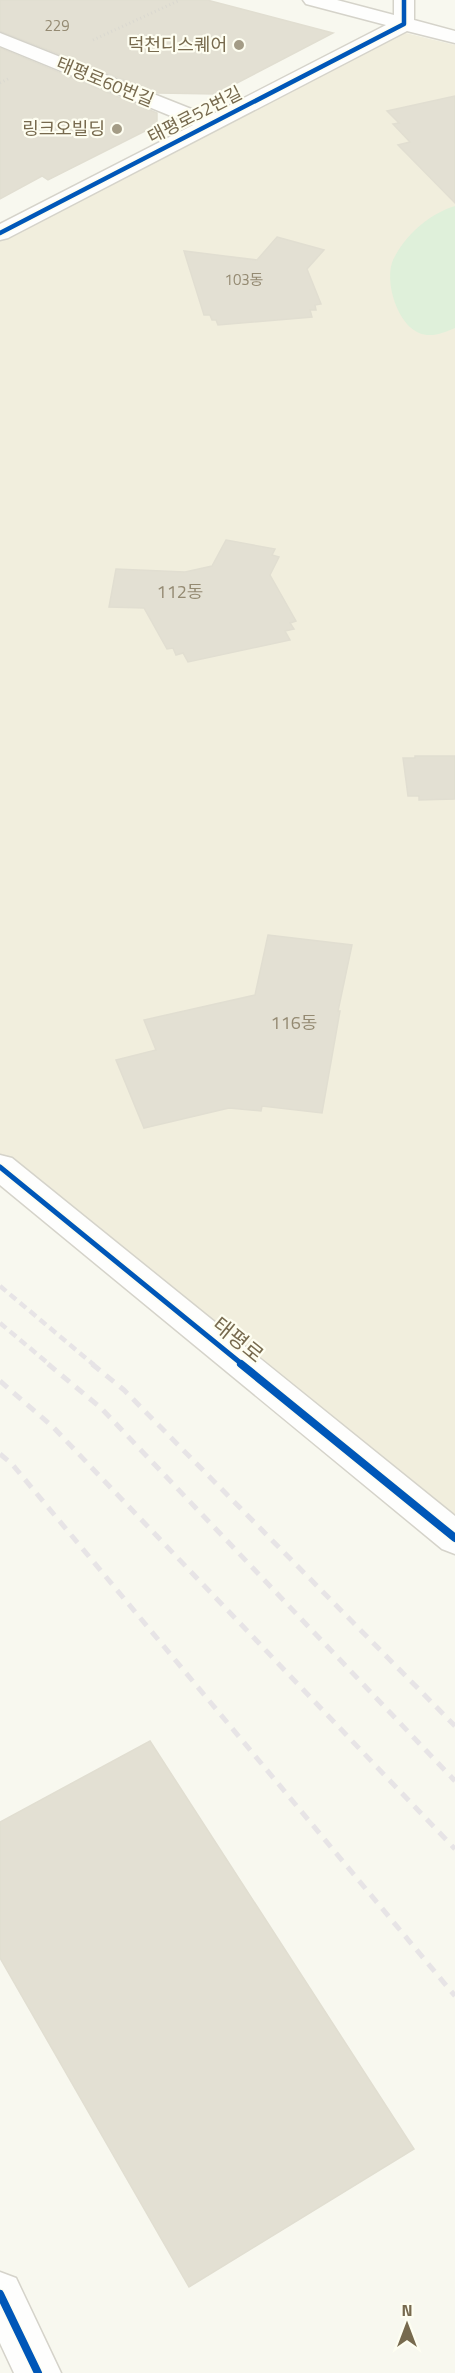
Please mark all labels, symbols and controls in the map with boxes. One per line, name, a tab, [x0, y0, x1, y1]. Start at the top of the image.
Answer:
house number: 229	[44, 14, 70, 37]
place label: 덕천디스퀘어	[128, 31, 227, 58]
marker: 덕천디스퀘어	[232, 38, 246, 52]
street label: 태평로60번길	[52, 50, 158, 113]
street label: 태평로52번길	[143, 79, 247, 150]
place label: 링크오빌딩	[22, 115, 105, 142]
marker: 링크오빌딩	[110, 122, 124, 136]
house number: 103동	[224, 268, 264, 291]
house number: 112동	[157, 578, 203, 605]
house number: 116동	[271, 1009, 317, 1036]
street label: 태평로	[206, 1309, 271, 1370]
north arrow	[377, 2295, 437, 2355]
text: N	[401, 2298, 413, 2322]

